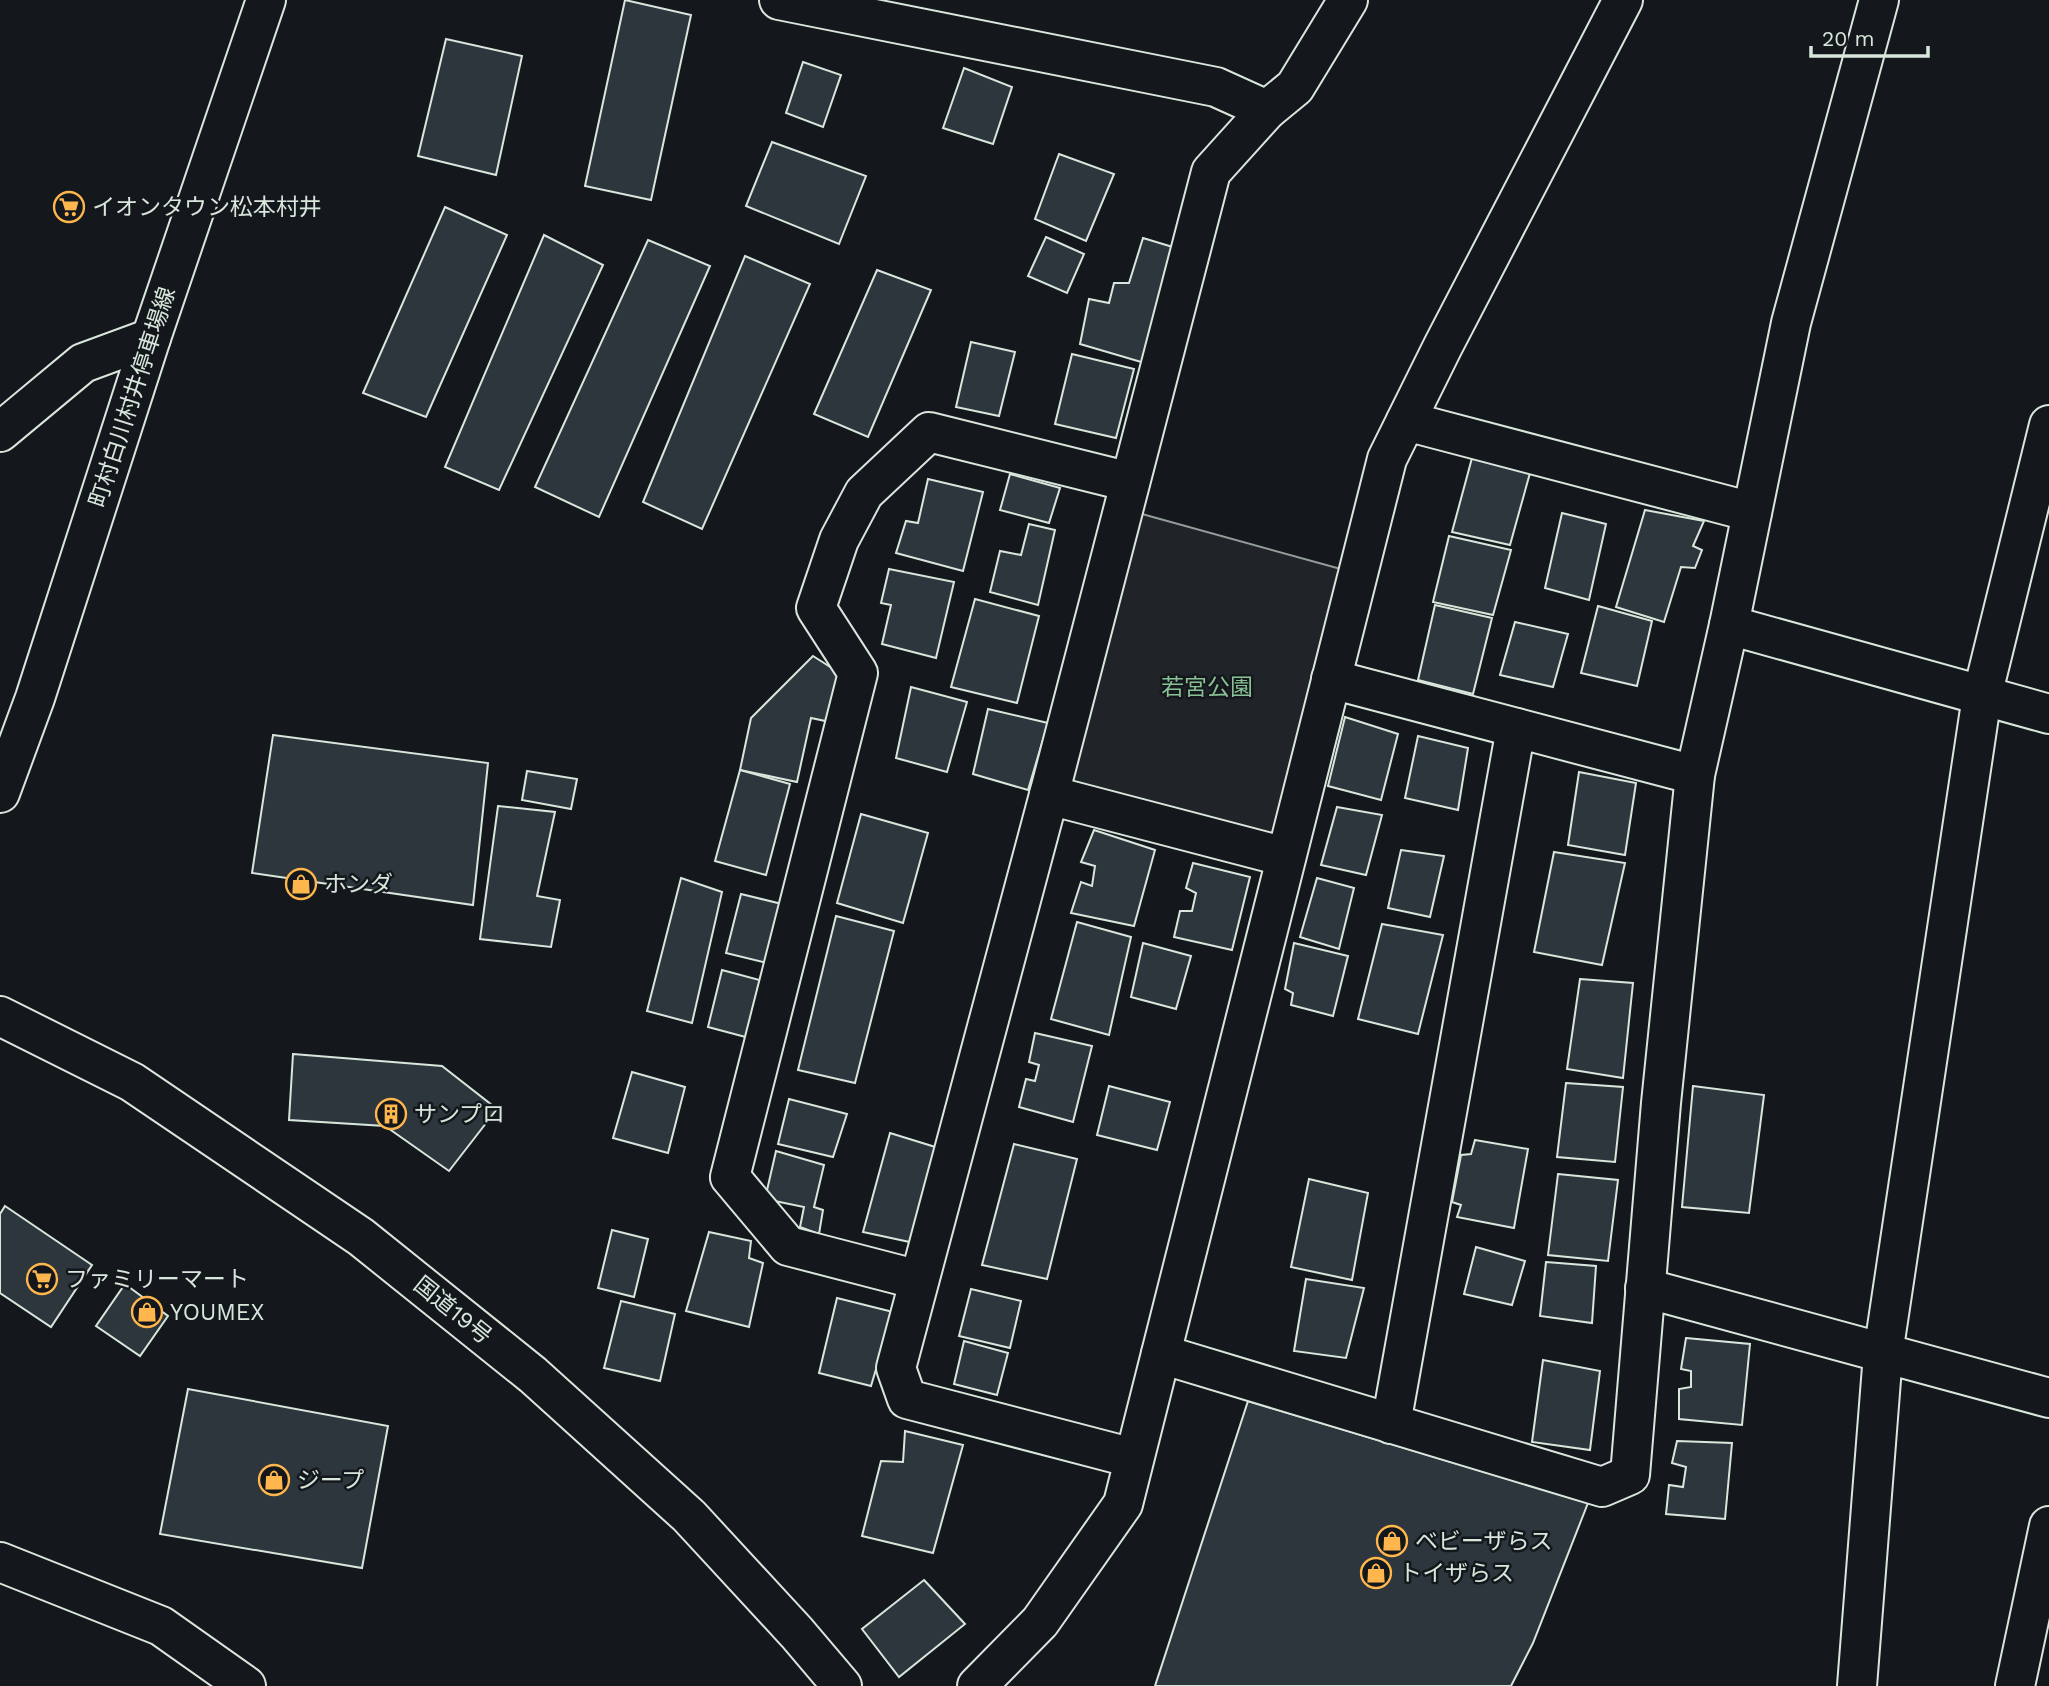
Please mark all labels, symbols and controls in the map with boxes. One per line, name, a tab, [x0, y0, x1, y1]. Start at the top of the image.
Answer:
scale bar	[1811, 14, 1928, 58]
text: 20 m	[1822, 26, 1874, 51]
supermarket icon: イオンタウン松本村井	[52, 190, 86, 224]
place label: イオンタウン松本村井	[92, 194, 322, 221]
street label: 町村白川村井停車場線	[84, 284, 181, 511]
park label: 若宮公園	[1161, 674, 1253, 701]
shop icon: ホンダ	[284, 867, 318, 901]
place label: ホンダ	[324, 871, 393, 898]
building icon: サンプロ	[374, 1097, 408, 1131]
place label: サンプロ	[414, 1101, 505, 1128]
supermarket icon: ファミリーマート	[25, 1262, 59, 1296]
place label: ファミリーマート	[65, 1266, 249, 1293]
street label: 国道19号	[408, 1271, 497, 1350]
shop icon: YOUMEX	[130, 1295, 164, 1329]
place label: YOUMEX	[170, 1299, 265, 1326]
shop icon: ジープ	[257, 1463, 291, 1497]
place label: ジープ	[297, 1467, 365, 1494]
shop icon: ベビーザらス	[1375, 1524, 1409, 1558]
place label: ベビーザらス	[1415, 1528, 1553, 1555]
shop icon: トイザらス	[1359, 1556, 1393, 1590]
place label: トイザらス	[1399, 1560, 1514, 1587]

